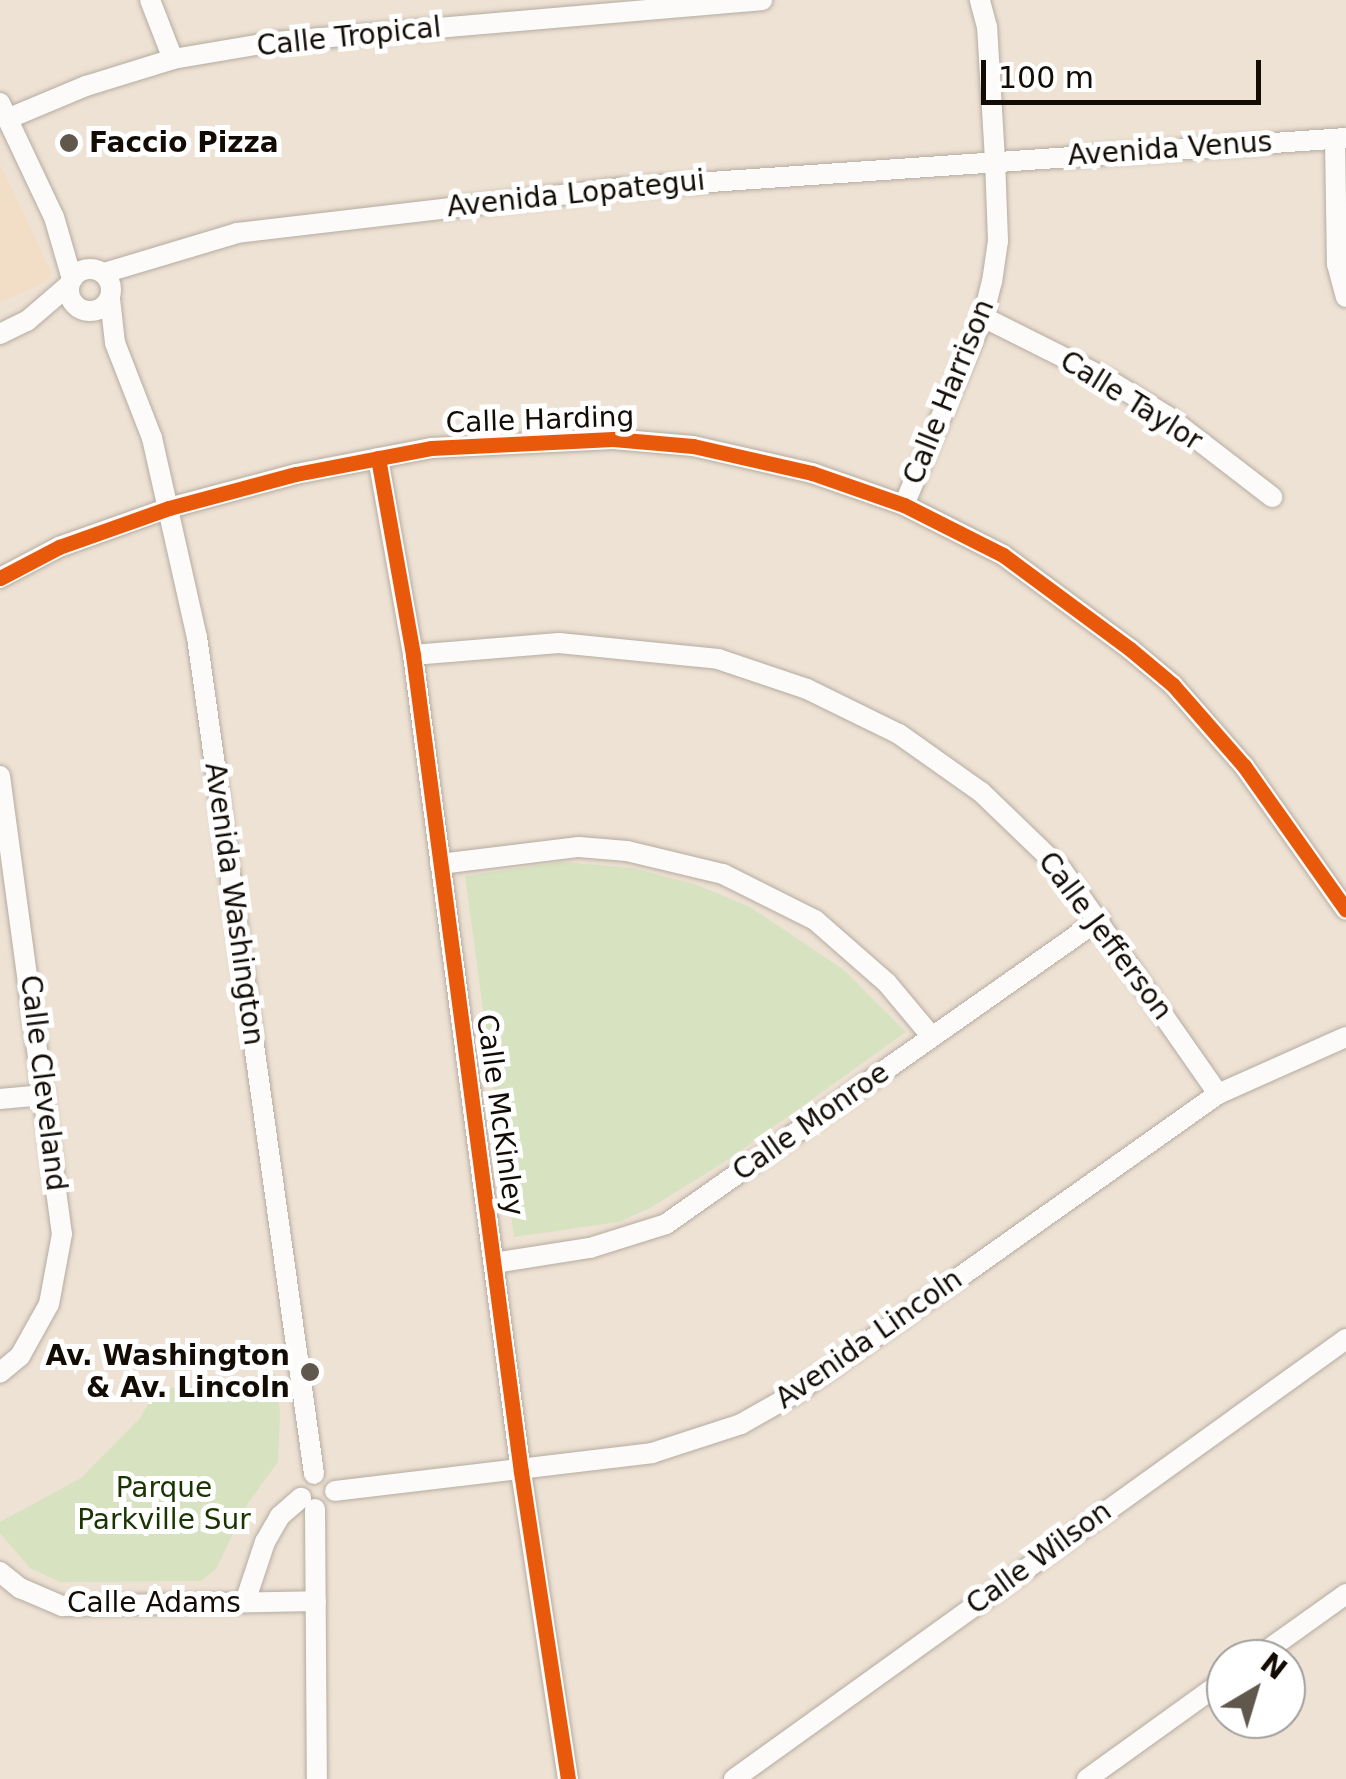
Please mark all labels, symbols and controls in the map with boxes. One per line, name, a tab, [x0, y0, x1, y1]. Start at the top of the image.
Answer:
street label: Calle Tropical	[255, 11, 443, 63]
scale bar	[986, 40, 1266, 102]
text: 100 m	[998, 60, 1094, 95]
street label: Avenida Venus	[1067, 125, 1273, 173]
place label: Faccio Pizza	[89, 126, 279, 160]
marker: Faccio Pizza	[58, 132, 80, 154]
street label: Avenida Lopategui	[445, 164, 707, 224]
street label: Calle Harrison	[897, 295, 1001, 489]
street label: Calle Taylor	[1054, 344, 1208, 458]
street label: Calle Harding	[445, 400, 635, 440]
street label: Avenida Washington	[198, 760, 270, 1048]
street label: Calle Jefferson	[1031, 845, 1179, 1027]
street label: Calle Cleveland	[13, 973, 73, 1193]
street label: Calle McKinley	[469, 1012, 531, 1218]
street label: Calle Monroe	[727, 1056, 895, 1188]
street label: Avenida Lincoln	[769, 1262, 969, 1416]
place label: Av. Washington & Av. Lincoln	[45, 1339, 290, 1405]
marker: Av. Washington & Av. Lincoln	[299, 1361, 321, 1383]
park label: Parque Parkville Sur	[77, 1471, 251, 1537]
street label: Calle Wilson	[960, 1494, 1118, 1622]
street label: Calle Adams	[67, 1586, 241, 1620]
north arrow	[1206, 1639, 1306, 1739]
text: N	[1254, 1646, 1293, 1687]

